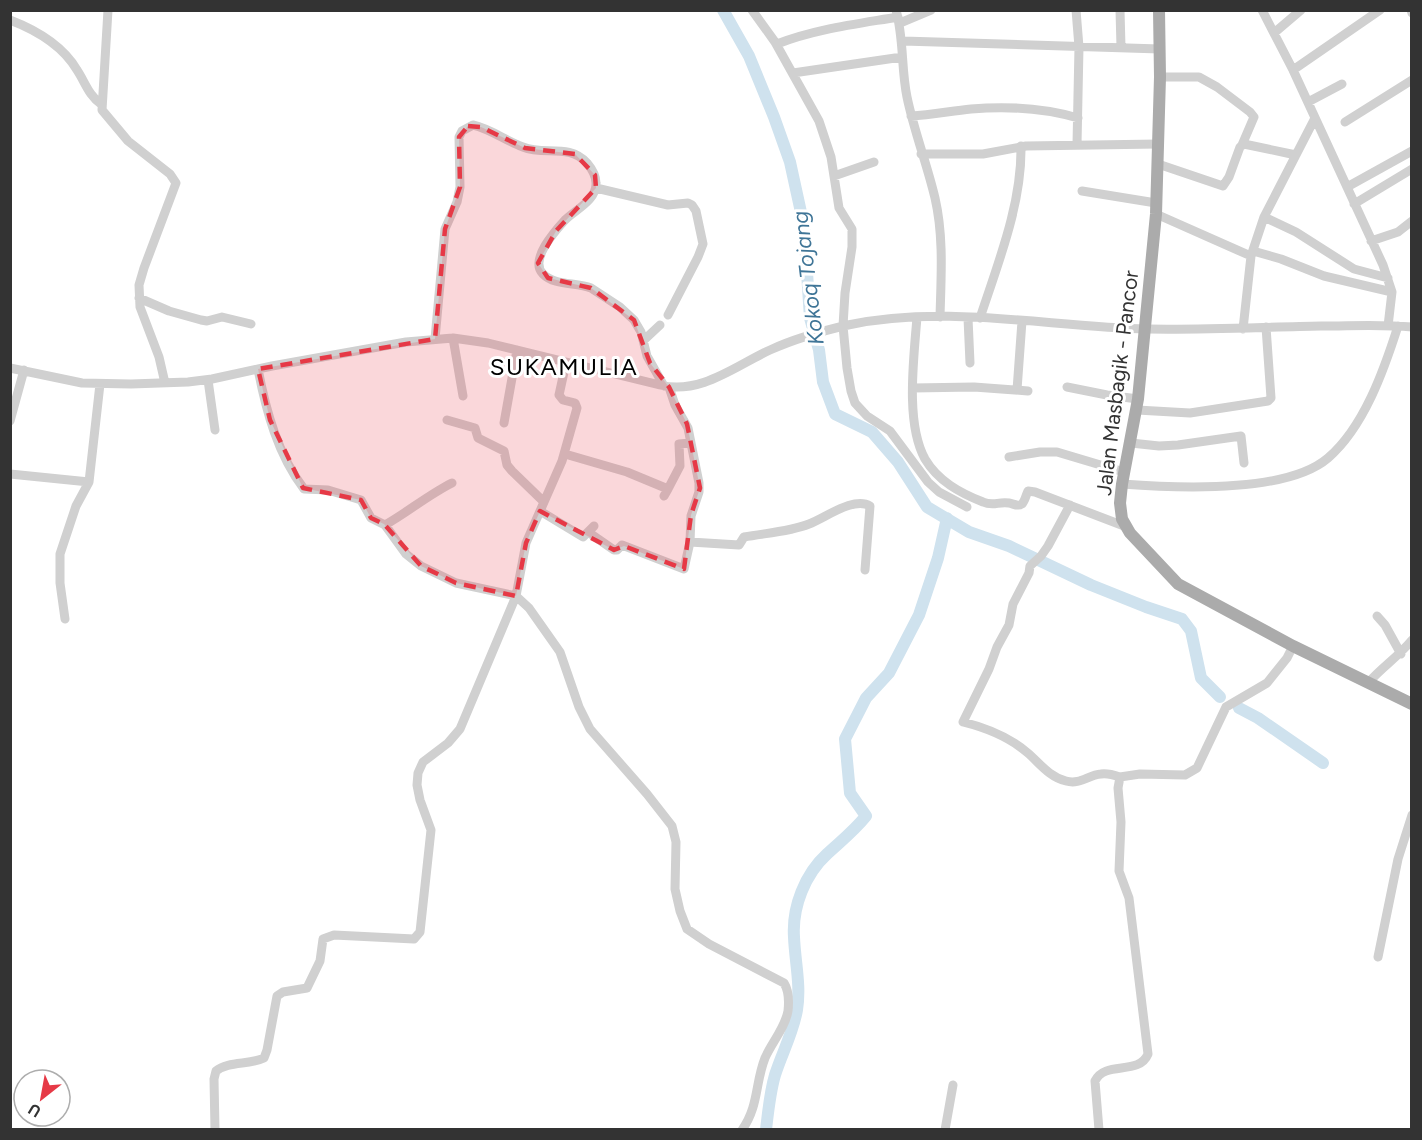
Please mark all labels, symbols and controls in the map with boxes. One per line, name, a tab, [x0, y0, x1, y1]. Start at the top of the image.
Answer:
water label: Kokoq Tojang	[786, 209, 830, 347]
street label: Jalan Masbagik - Pancor	[1091, 269, 1143, 497]
district label: SUKAMULIA	[490, 352, 638, 381]
north arrow	[12, 1068, 72, 1128]
text: U	[25, 1099, 44, 1121]

